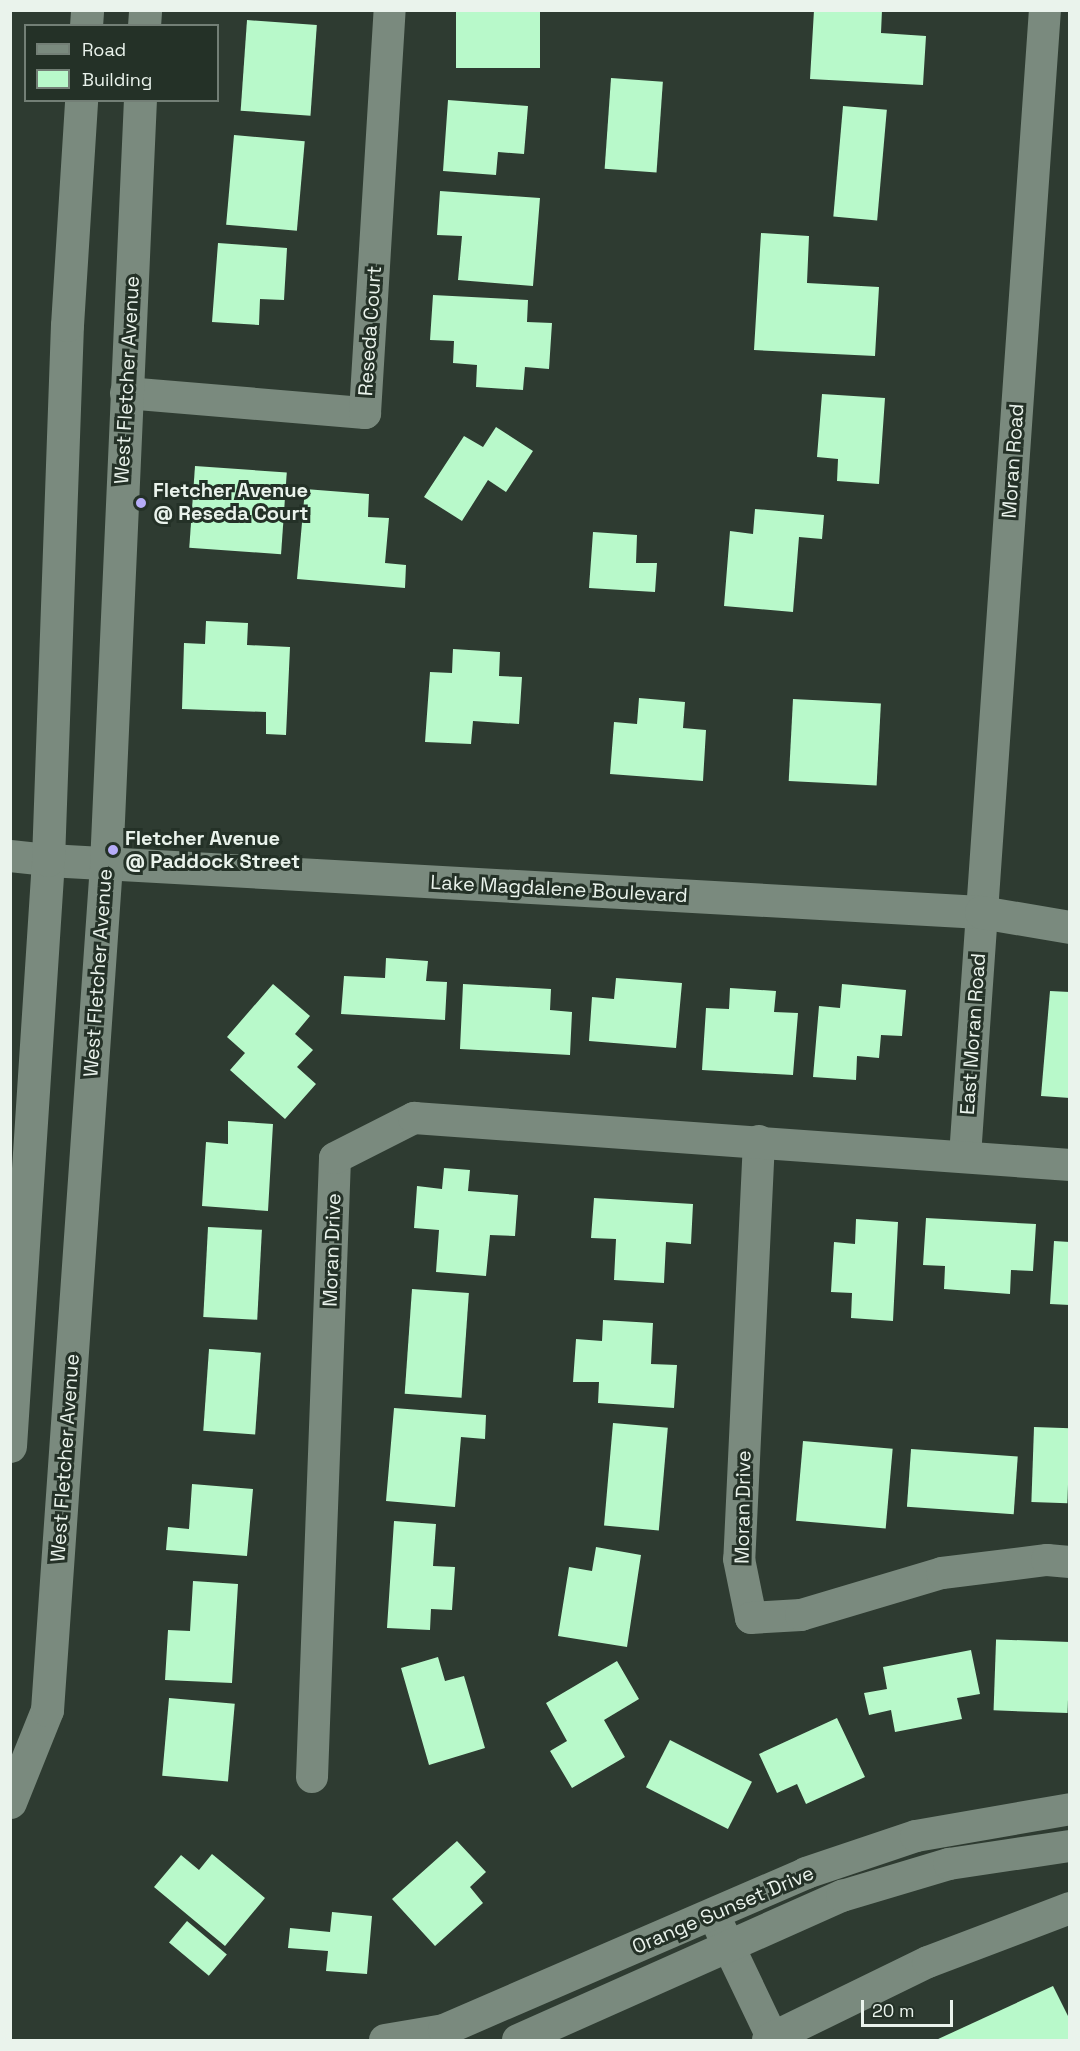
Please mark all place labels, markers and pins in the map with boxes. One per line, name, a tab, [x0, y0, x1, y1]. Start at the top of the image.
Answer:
place label: Fletcher Avenue @ Reseda Court	[153, 479, 308, 526]
marker: Fletcher Avenue @ Reseda Court	[134, 496, 148, 510]
place label: Fletcher Avenue @ Paddock Street	[125, 826, 300, 873]
marker: Fletcher Avenue @ Paddock Street	[106, 843, 120, 857]

